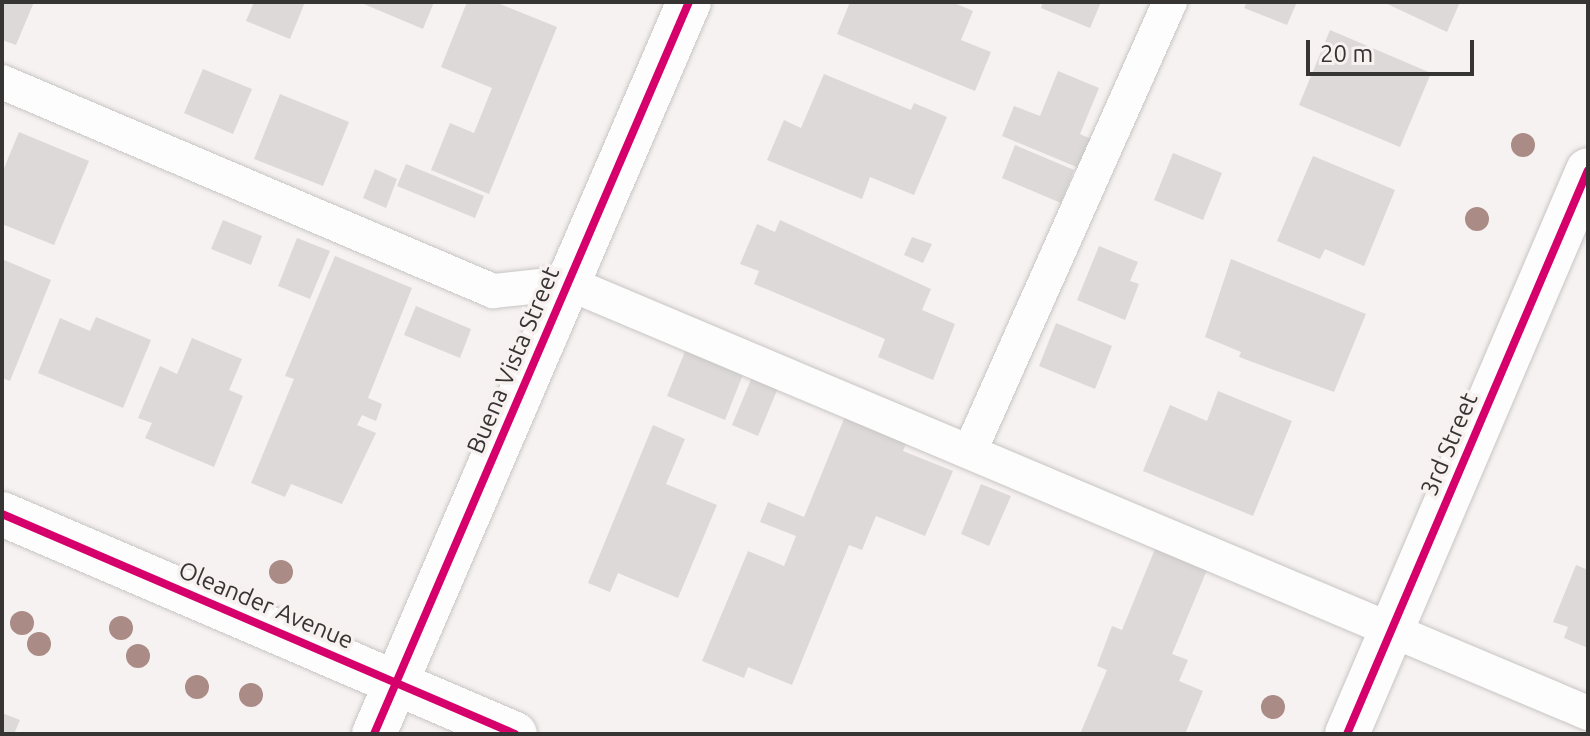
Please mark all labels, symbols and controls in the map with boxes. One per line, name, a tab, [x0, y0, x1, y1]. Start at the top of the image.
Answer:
scale bar	[1310, 24, 1478, 74]
text: 20 m	[1320, 40, 1373, 67]
street label: Buena Vista Street	[461, 262, 565, 458]
street label: 3rd Street	[1414, 388, 1484, 500]
street label: Oleander Avenue	[174, 555, 358, 655]

